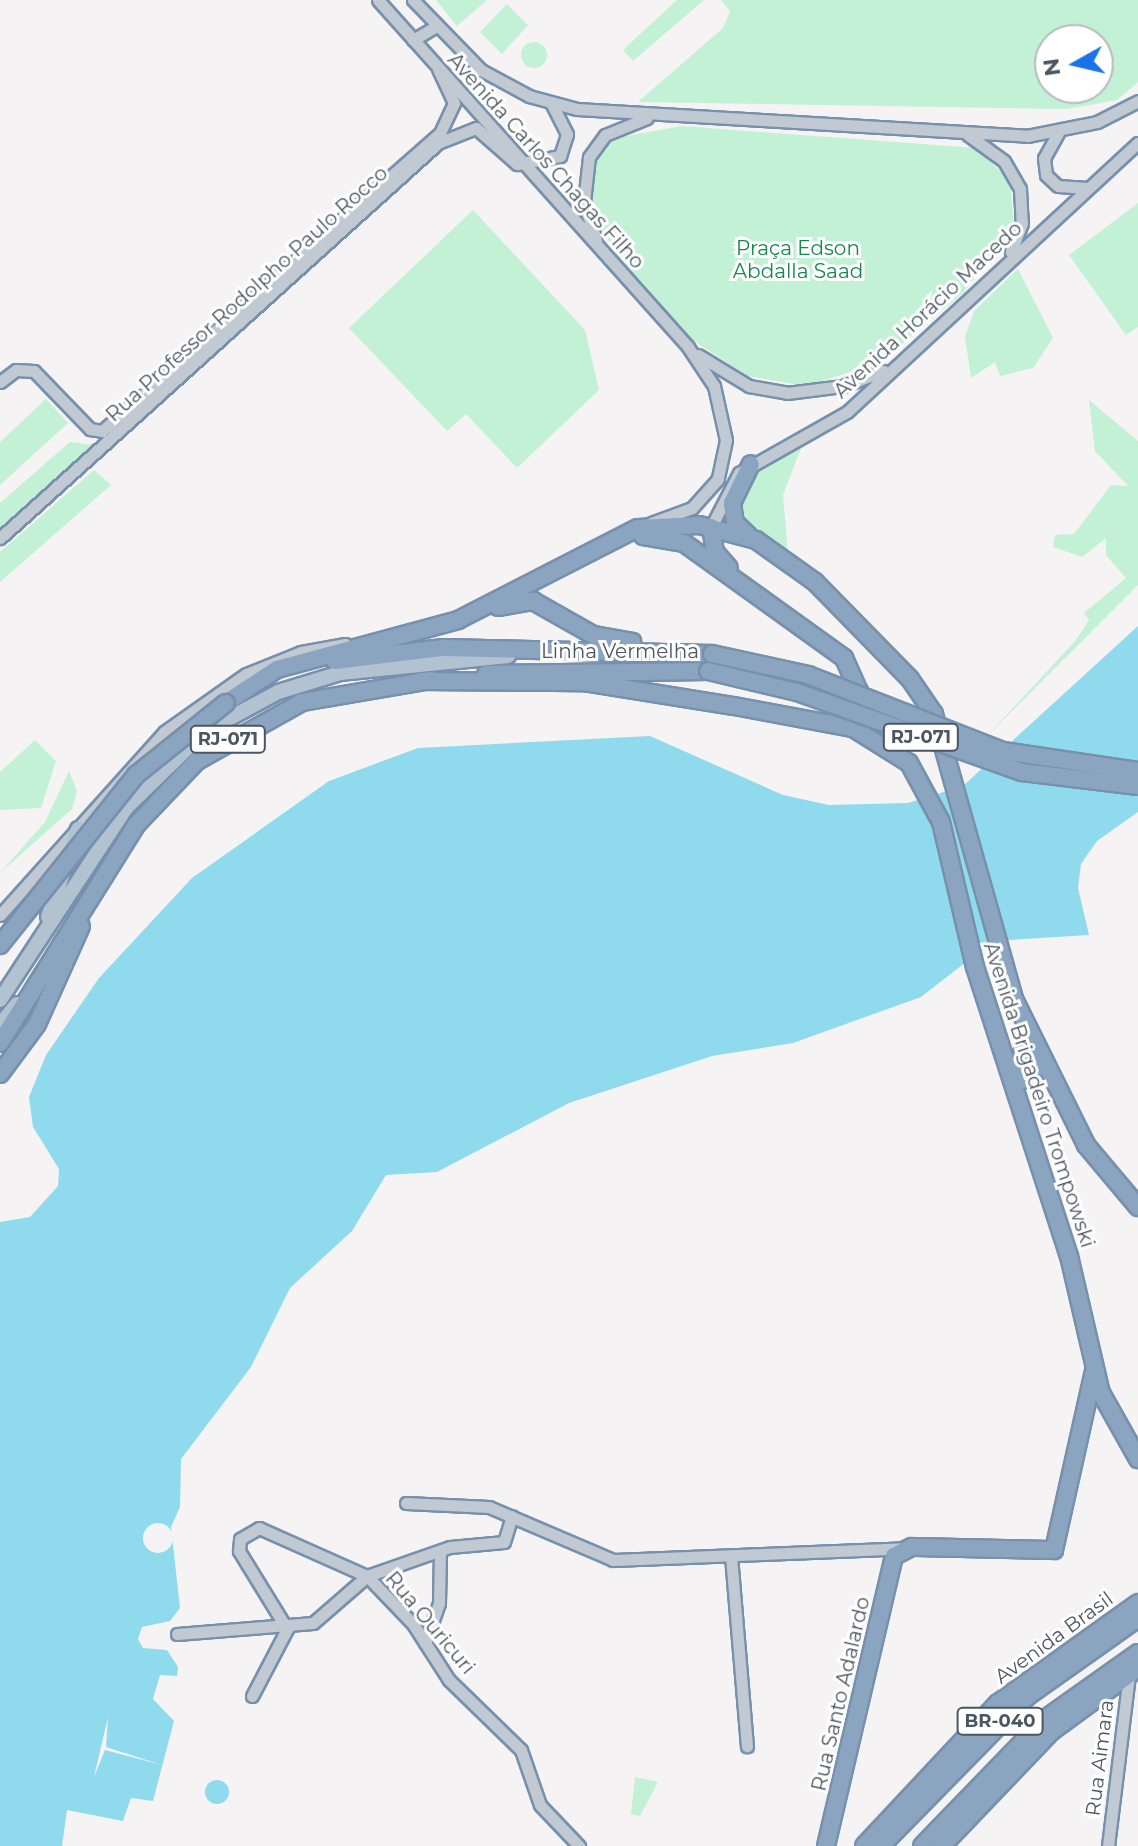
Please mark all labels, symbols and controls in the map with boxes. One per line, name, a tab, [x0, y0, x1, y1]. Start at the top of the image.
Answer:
north arrow	[1034, 24, 1114, 104]
street label: Avenida Carlos Chagas Filho	[443, 48, 649, 274]
text: N	[1037, 56, 1066, 78]
street label: Rua Professor Rodolpho Paulo Rocco	[101, 161, 393, 427]
street label: Avenida Horácio Macedo	[829, 217, 1027, 403]
park label: Praça Edson Abdalla Saad	[733, 237, 863, 284]
street label: Linha Vermelha	[541, 639, 699, 663]
road number: RJ-071	[881, 723, 961, 751]
road number: RJ-071	[188, 725, 268, 753]
street label: Avenida Brigadeiro Trompowski	[978, 939, 1100, 1251]
street label: Rua Ouricuri	[380, 1567, 480, 1679]
street label: Avenida Brasil	[990, 1587, 1118, 1689]
street label: Rua Santo Adalardo	[807, 1594, 875, 1794]
street label: Rua Aimara	[1081, 1699, 1119, 1817]
road number: BR-040	[956, 1707, 1044, 1735]

